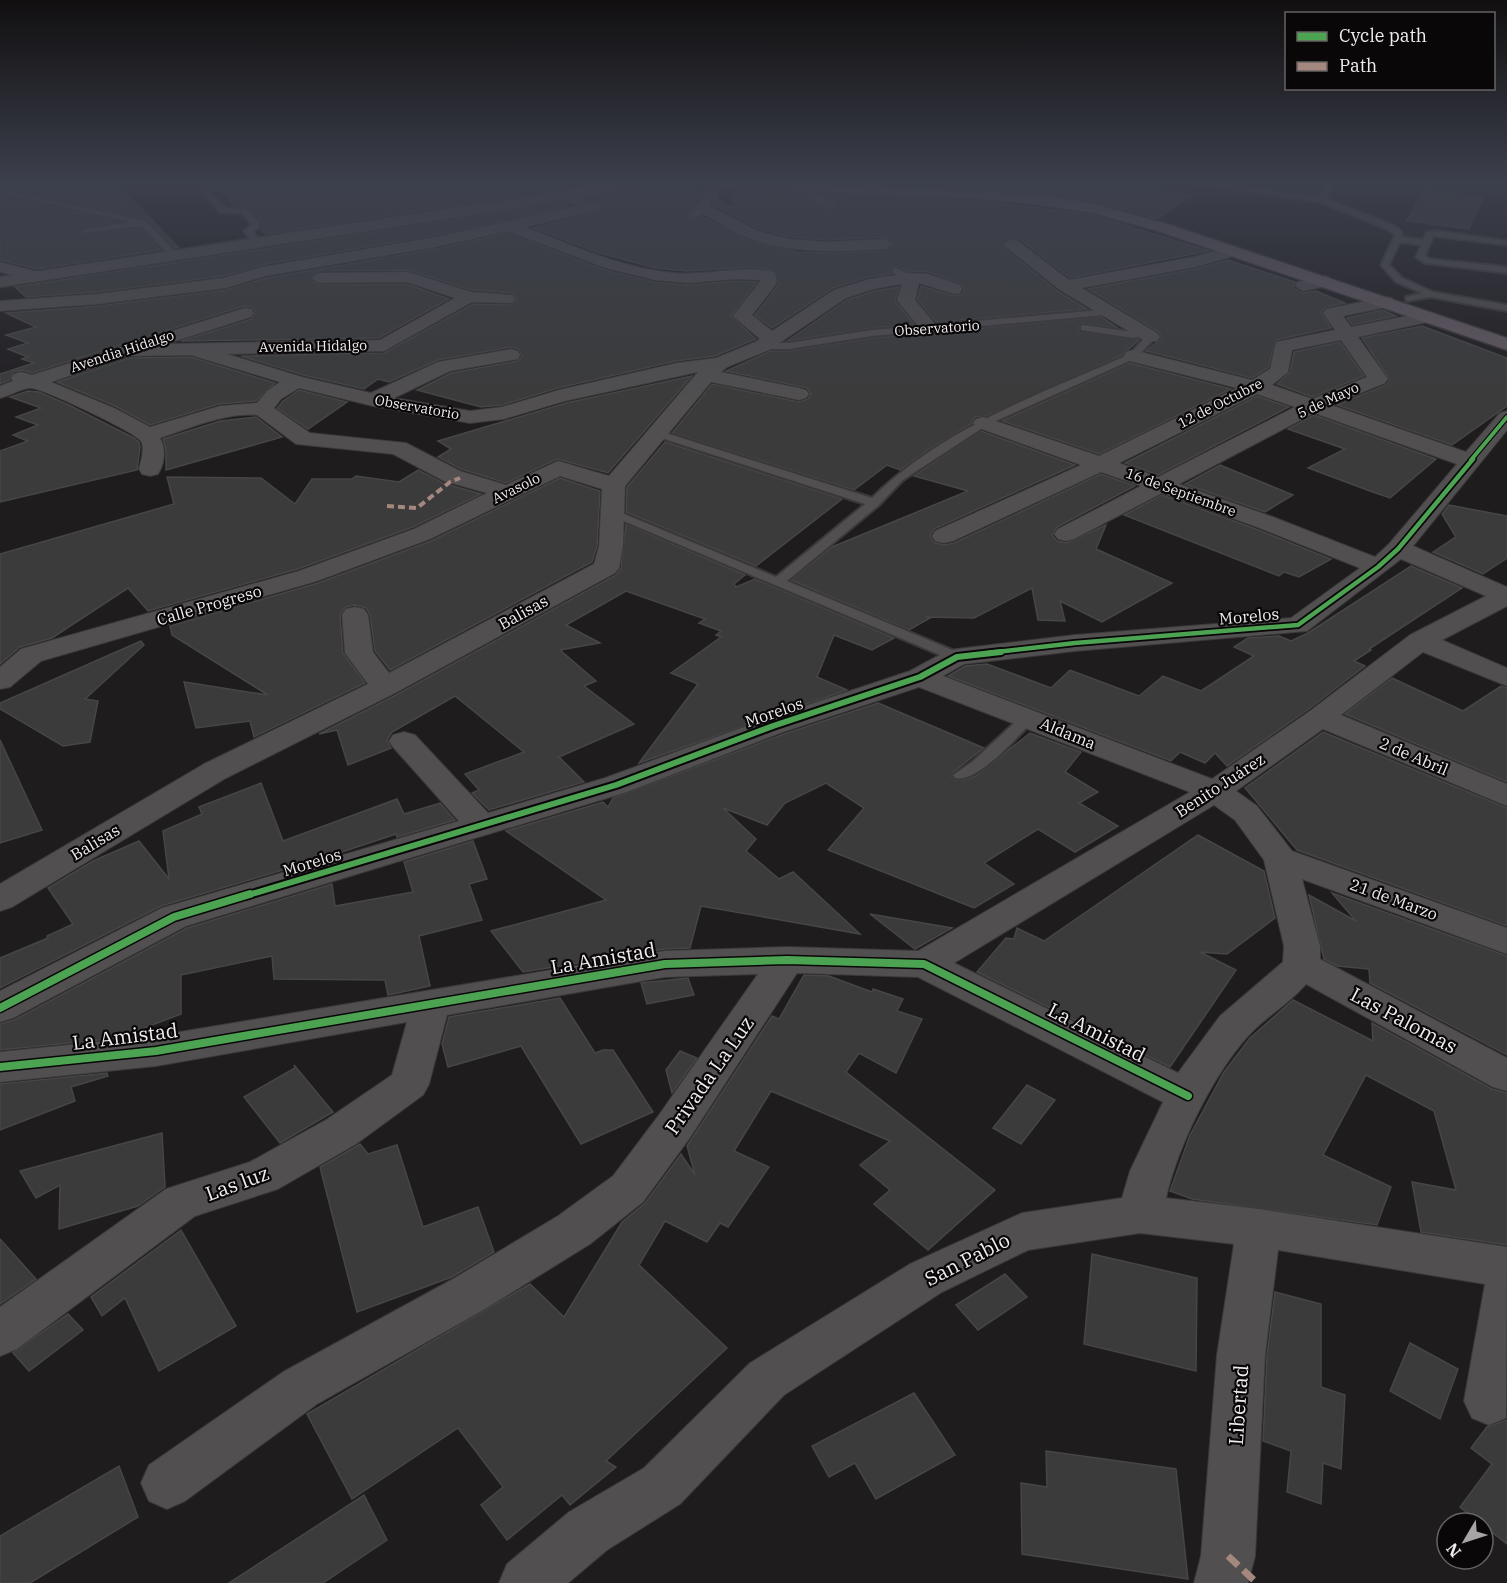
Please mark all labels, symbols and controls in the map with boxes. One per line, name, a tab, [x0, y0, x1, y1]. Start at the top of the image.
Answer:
legend	[1285, 12, 1495, 90]
text: Cycle path	[1339, 24, 1427, 47]
text: Path	[1339, 54, 1377, 77]
street label: Observatorio	[894, 316, 980, 340]
street label: Avendia Hidalgo	[68, 326, 176, 376]
street label: Avenida Hidalgo	[259, 336, 367, 356]
street label: 12 de Octubre	[1175, 374, 1265, 432]
street label: 5 de Mayo	[1294, 378, 1362, 422]
street label: Observatorio	[373, 391, 461, 423]
street label: 16 de Septiembre	[1123, 464, 1239, 520]
street label: Avasolo	[489, 469, 543, 507]
street label: Calle Progreso	[154, 581, 264, 629]
street label: Balisas	[495, 590, 551, 634]
street label: Morelos	[1218, 603, 1280, 629]
street label: Morelos	[742, 693, 806, 731]
street label: Aldama	[1037, 713, 1099, 753]
street label: 2 de Abril	[1377, 733, 1452, 780]
street label: Benito Juárez	[1172, 749, 1268, 821]
street label: Balisas	[67, 820, 123, 864]
street label: Morelos	[280, 844, 344, 880]
street label: 21 de Marzo	[1347, 874, 1441, 924]
street label: La Amistad	[548, 935, 658, 981]
street label: Las Palomas	[1346, 981, 1462, 1059]
street label: La Amistad	[1044, 996, 1150, 1068]
street label: Privada La Luz	[658, 1011, 760, 1139]
street label: La Amistad	[71, 1016, 179, 1056]
street label: Las luz	[201, 1159, 273, 1207]
street label: San Pablo	[920, 1226, 1014, 1292]
street label: Libertad	[1222, 1364, 1254, 1446]
north arrow	[1435, 1511, 1495, 1571]
text: N	[1442, 1539, 1465, 1562]

